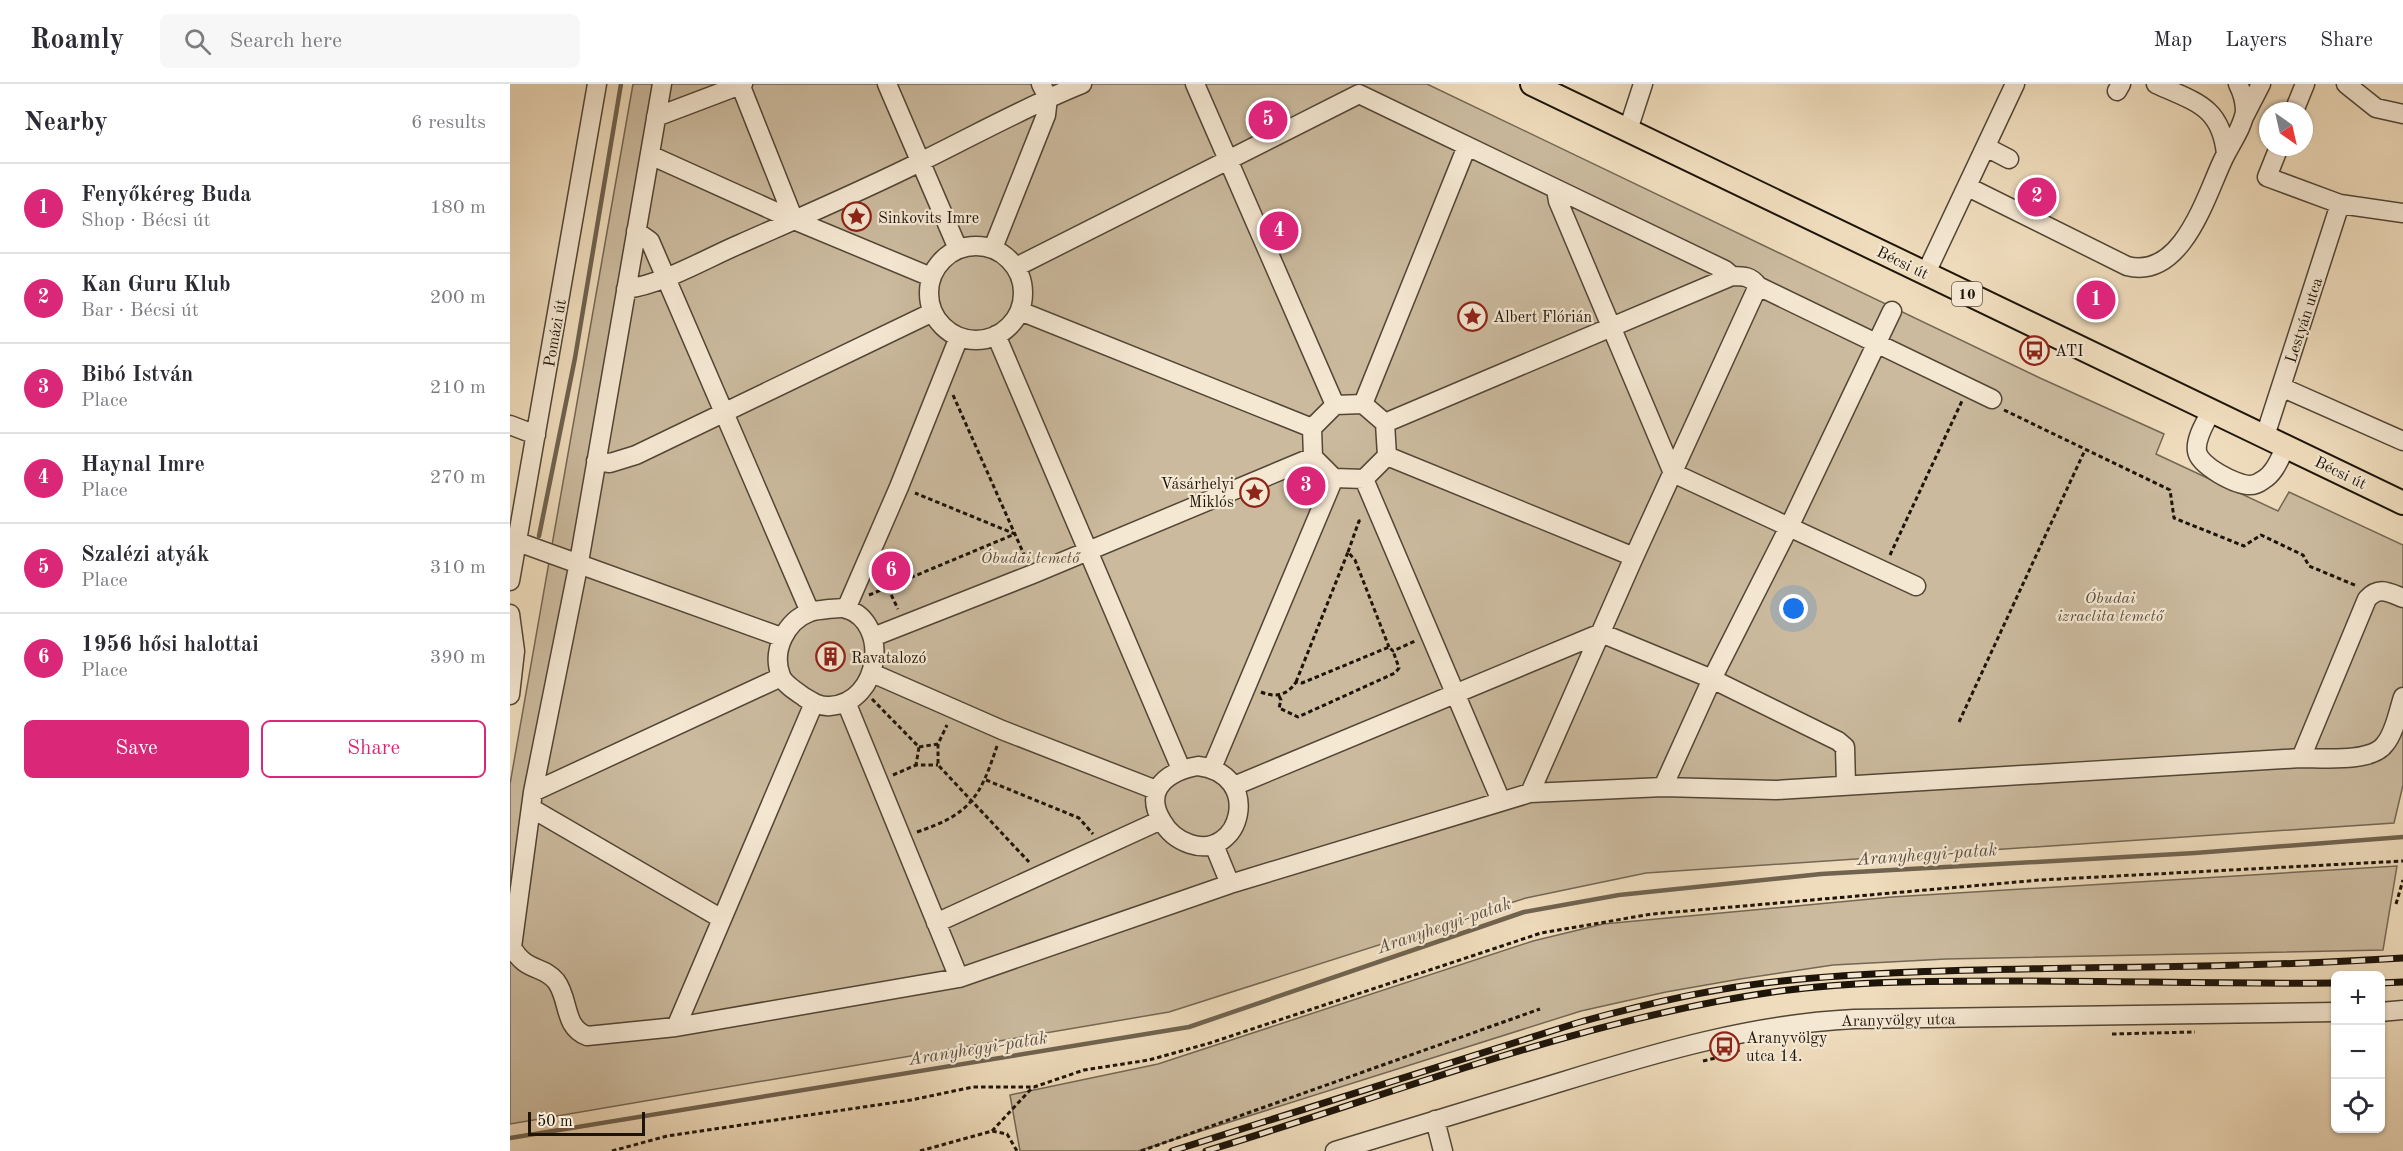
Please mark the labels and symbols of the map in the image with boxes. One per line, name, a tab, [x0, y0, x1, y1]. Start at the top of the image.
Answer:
pin: 5	[1248, 98, 1287, 142]
north arrow	[2259, 102, 2313, 156]
pin: 2	[2018, 174, 2056, 220]
place icon: Sinkovits Imre	[841, 201, 873, 233]
pin: 4	[1260, 208, 1298, 254]
place label: Sinkovits Imre	[878, 211, 979, 227]
street label: Bécsi út	[1874, 244, 1931, 283]
street label: Lestyán utca	[2284, 276, 2326, 365]
pin: 1	[2076, 278, 2116, 322]
road number: 10	[1952, 282, 1982, 306]
street label: Pomázi út	[542, 298, 570, 369]
place icon: Albert Flórián	[1456, 300, 1488, 332]
place label: Albert Flórián	[1493, 310, 1593, 326]
bus stop icon: ATI	[2018, 334, 2050, 366]
place label: ATI	[2055, 344, 2084, 360]
street label: Bécsi út	[2312, 454, 2369, 493]
pin: 3	[1286, 464, 1326, 508]
place icon: Vásárhelyi Miklós	[1239, 476, 1271, 508]
place label: Vásárhelyi Miklós	[1160, 477, 1234, 511]
pin: 6	[872, 548, 910, 594]
park label: Óbudai temető	[981, 548, 1081, 567]
park label: Óbudai izraelita temető	[2057, 588, 2165, 625]
your location	[1779, 594, 1808, 623]
building icon: Ravatalozó	[814, 641, 846, 673]
place label: Ravatalozó	[851, 651, 927, 667]
water label: Aranyhegyi-patak	[1855, 841, 1998, 869]
water label: Aranyhegyi-patak	[1374, 894, 1514, 958]
street label: Aranyvölgy utca	[1840, 1012, 1956, 1030]
water label: Aranyhegyi-patak	[906, 1029, 1049, 1069]
bus stop icon: Aranyvölgy utca 14.	[1709, 1030, 1741, 1062]
place label: Aranyvölgy utca 14.	[1746, 1031, 1828, 1065]
scale bar	[528, 1109, 645, 1136]

